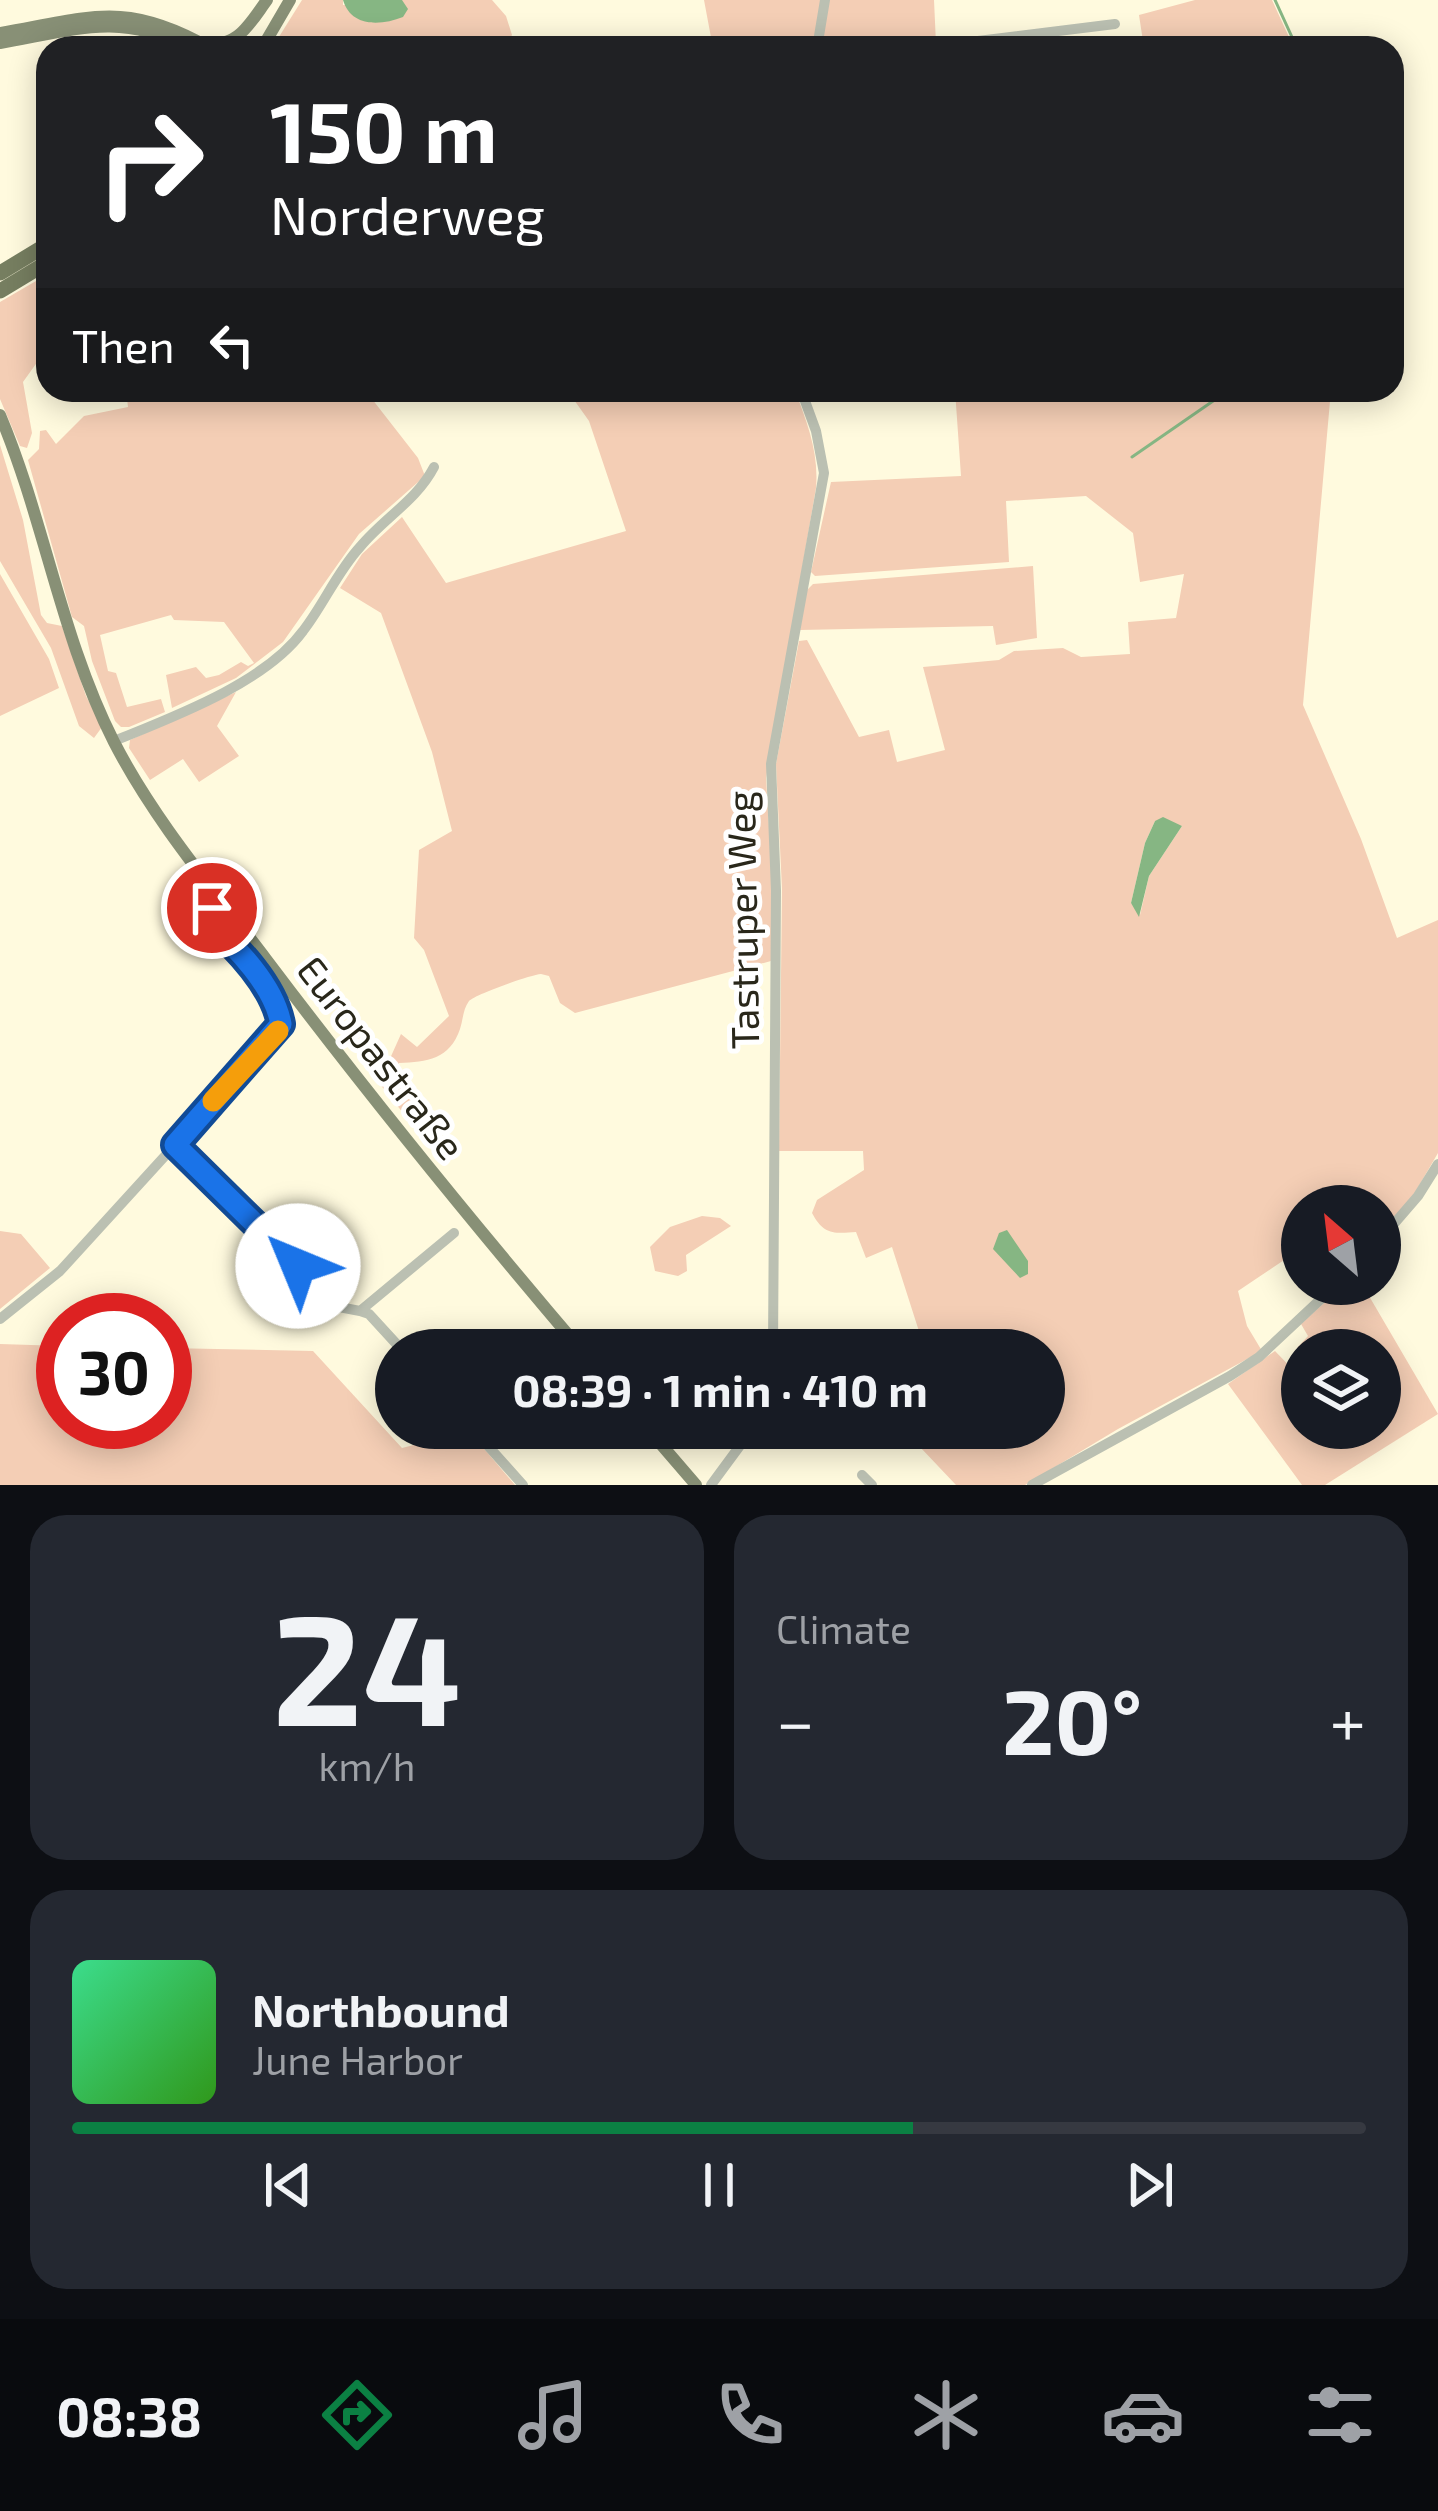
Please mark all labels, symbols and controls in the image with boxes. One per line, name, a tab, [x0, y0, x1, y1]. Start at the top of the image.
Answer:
text: 150 m	[270, 79, 498, 180]
icon: right	[72, 84, 228, 240]
text: Norderweg	[270, 181, 545, 246]
icon: left	[199, 312, 265, 378]
text: Then	[72, 318, 175, 372]
street label: Tastruper Weg	[716, 790, 767, 1050]
pin	[161, 857, 263, 959]
icon: arrive	[179, 875, 245, 941]
street label: Europastraße	[288, 946, 476, 1168]
north arrow	[1281, 1185, 1401, 1305]
map controls	[1281, 1185, 1401, 1449]
position arrow	[235, 1203, 361, 1329]
speed limit sign: 30	[36, 1293, 192, 1449]
button: layers	[1281, 1329, 1401, 1449]
text: 08:39 · 1 min · 410 m	[512, 1362, 928, 1416]
text: 24	[272, 1570, 462, 1757]
text: Climate	[776, 1605, 911, 1652]
text: 20°	[1002, 1665, 1142, 1773]
text: −	[776, 1680, 815, 1759]
text: +	[1330, 1680, 1366, 1759]
text: km/h	[319, 1742, 415, 1789]
text: Northbound	[252, 1982, 510, 2036]
text: June Harbor	[252, 2036, 463, 2083]
icon: previous	[255, 2152, 321, 2218]
icon: pause	[686, 2152, 752, 2218]
icon: next	[1117, 2152, 1183, 2218]
icon: directions	[315, 2373, 399, 2457]
icon: music	[511, 2373, 595, 2457]
icon: phone	[708, 2373, 792, 2457]
icon: climate	[904, 2373, 988, 2457]
icon: car	[1101, 2373, 1185, 2457]
icon: filters	[1298, 2373, 1382, 2457]
text: 08:38	[56, 2383, 202, 2448]

